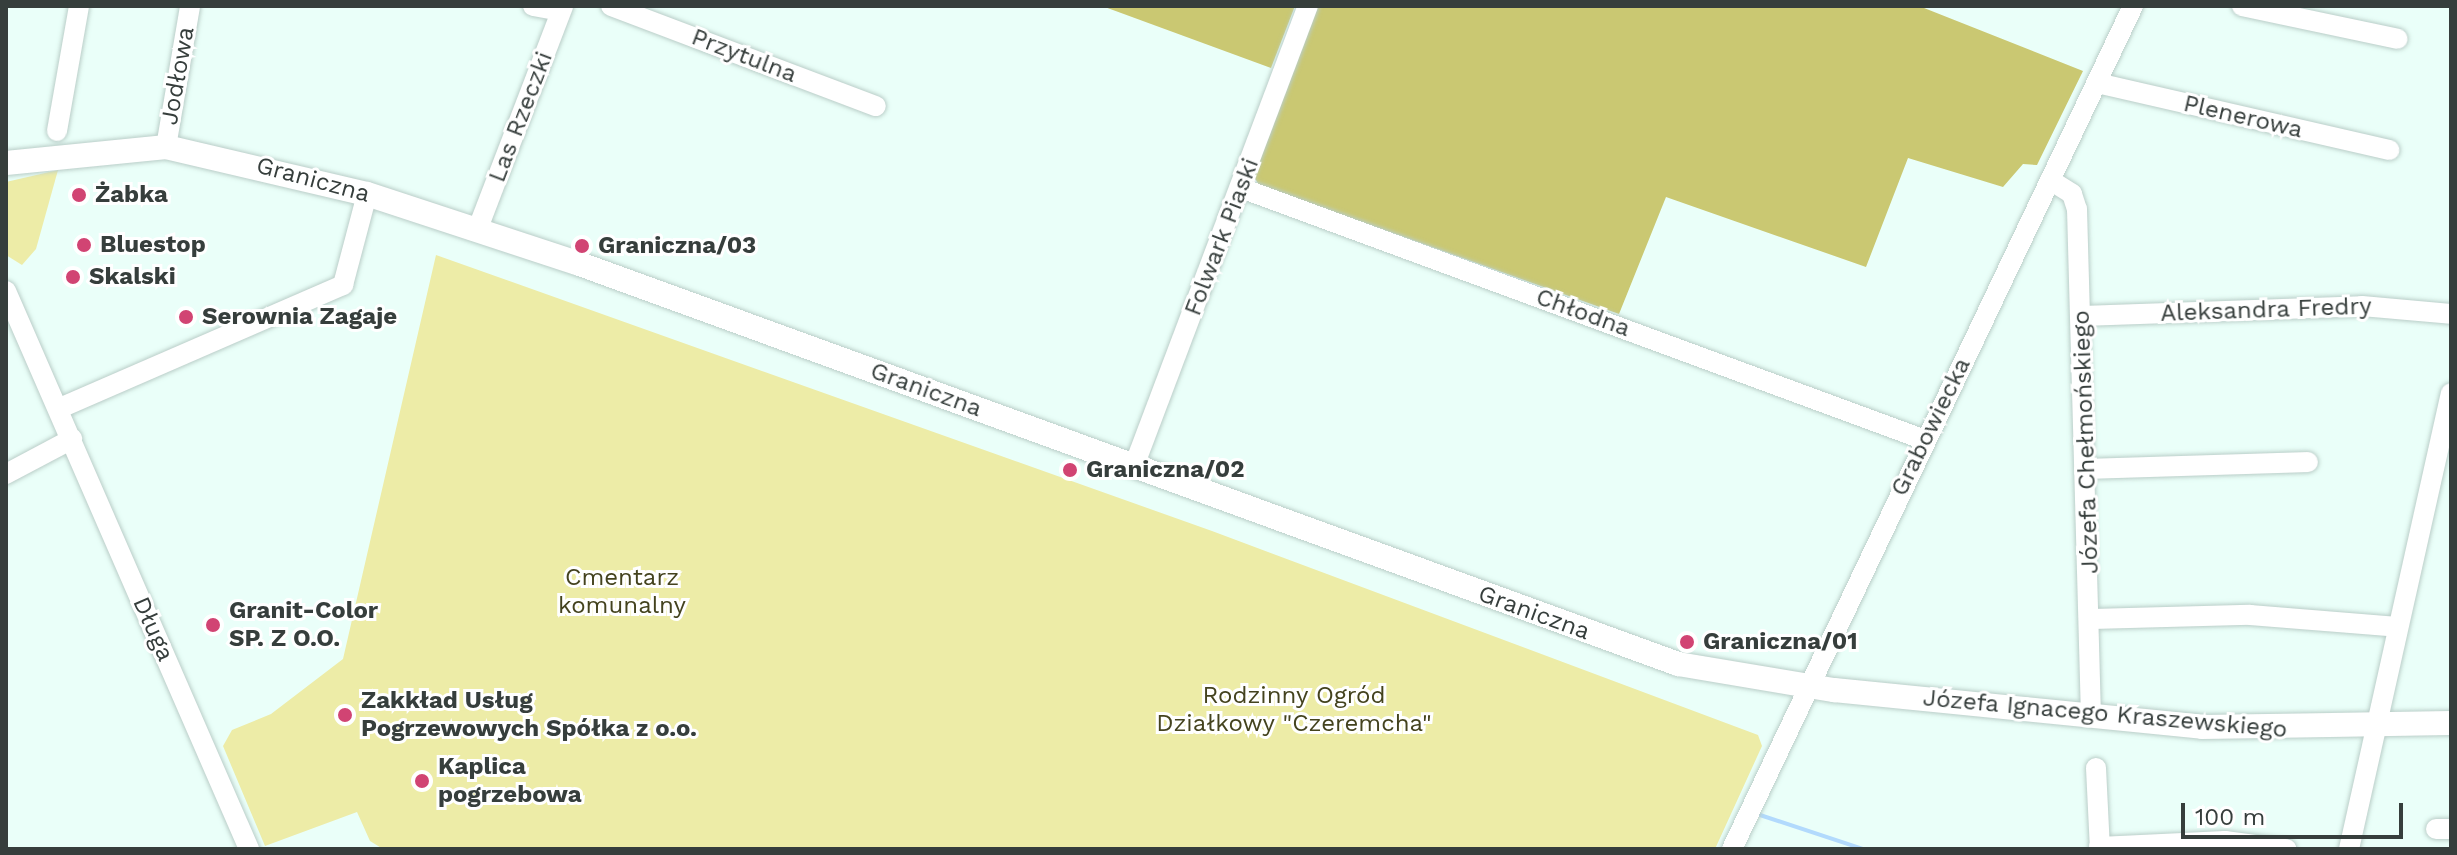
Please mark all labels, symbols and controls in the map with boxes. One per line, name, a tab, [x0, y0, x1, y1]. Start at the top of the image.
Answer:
street label: Przytulna	[687, 23, 801, 89]
street label: Jodłowa	[155, 25, 201, 127]
street label: Las Rzeczki	[483, 48, 559, 186]
street label: Plenerowa	[2181, 89, 2305, 145]
street label: Graniczna	[253, 151, 373, 209]
street label: Folwark Piaski	[1179, 154, 1265, 320]
place label: Żabka	[95, 181, 168, 209]
marker: Żabka	[70, 186, 88, 204]
place label: Bluestop	[100, 231, 206, 259]
place label: Graniczna/03	[598, 232, 756, 260]
marker: Bluestop	[75, 236, 93, 254]
marker: Graniczna/03	[573, 237, 591, 255]
place label: Skalski	[89, 263, 176, 291]
marker: Skalski	[64, 268, 82, 286]
street label: Chłodna	[1532, 283, 1634, 343]
street label: Aleksandra Fredry	[2160, 292, 2372, 328]
place label: Serownia Zagaje	[202, 303, 397, 331]
marker: Serownia Zagaje	[177, 308, 195, 326]
street label: Józefa Chełmońskiego	[2067, 309, 2105, 575]
street label: Grabowiecka	[1885, 353, 1977, 501]
street label: Graniczna	[866, 357, 986, 423]
place label: Graniczna/02	[1086, 456, 1244, 484]
marker: Graniczna/02	[1061, 461, 1079, 479]
park label: Cmentarz komunalny	[558, 564, 686, 620]
street label: Graniczna	[1474, 580, 1594, 646]
street label: Długa	[126, 592, 180, 666]
place label: Granit-Color SP. Z O.O.	[229, 597, 378, 653]
marker: Granit-Color SP. Z O.O.	[204, 616, 222, 634]
place label: Graniczna/01	[1703, 628, 1858, 656]
marker: Graniczna/01	[1678, 633, 1696, 651]
park label: Rodzinny Ogród Działkowy "Czeremcha"	[1156, 682, 1432, 738]
street label: Józefa Ignacego Kraszewskiego	[1921, 684, 2289, 744]
place label: Zakkład Usług Pogrzewowych Spółka z o.o.	[361, 687, 697, 743]
marker: Zakkład Usług Pogrzewowych Spółka z o.o.	[336, 706, 354, 724]
place label: Kaplica pogrzebowa	[438, 753, 582, 809]
marker: Kaplica pogrzebowa	[413, 772, 431, 790]
scale bar	[2185, 787, 2407, 837]
text: 100 m	[2195, 803, 2265, 831]

